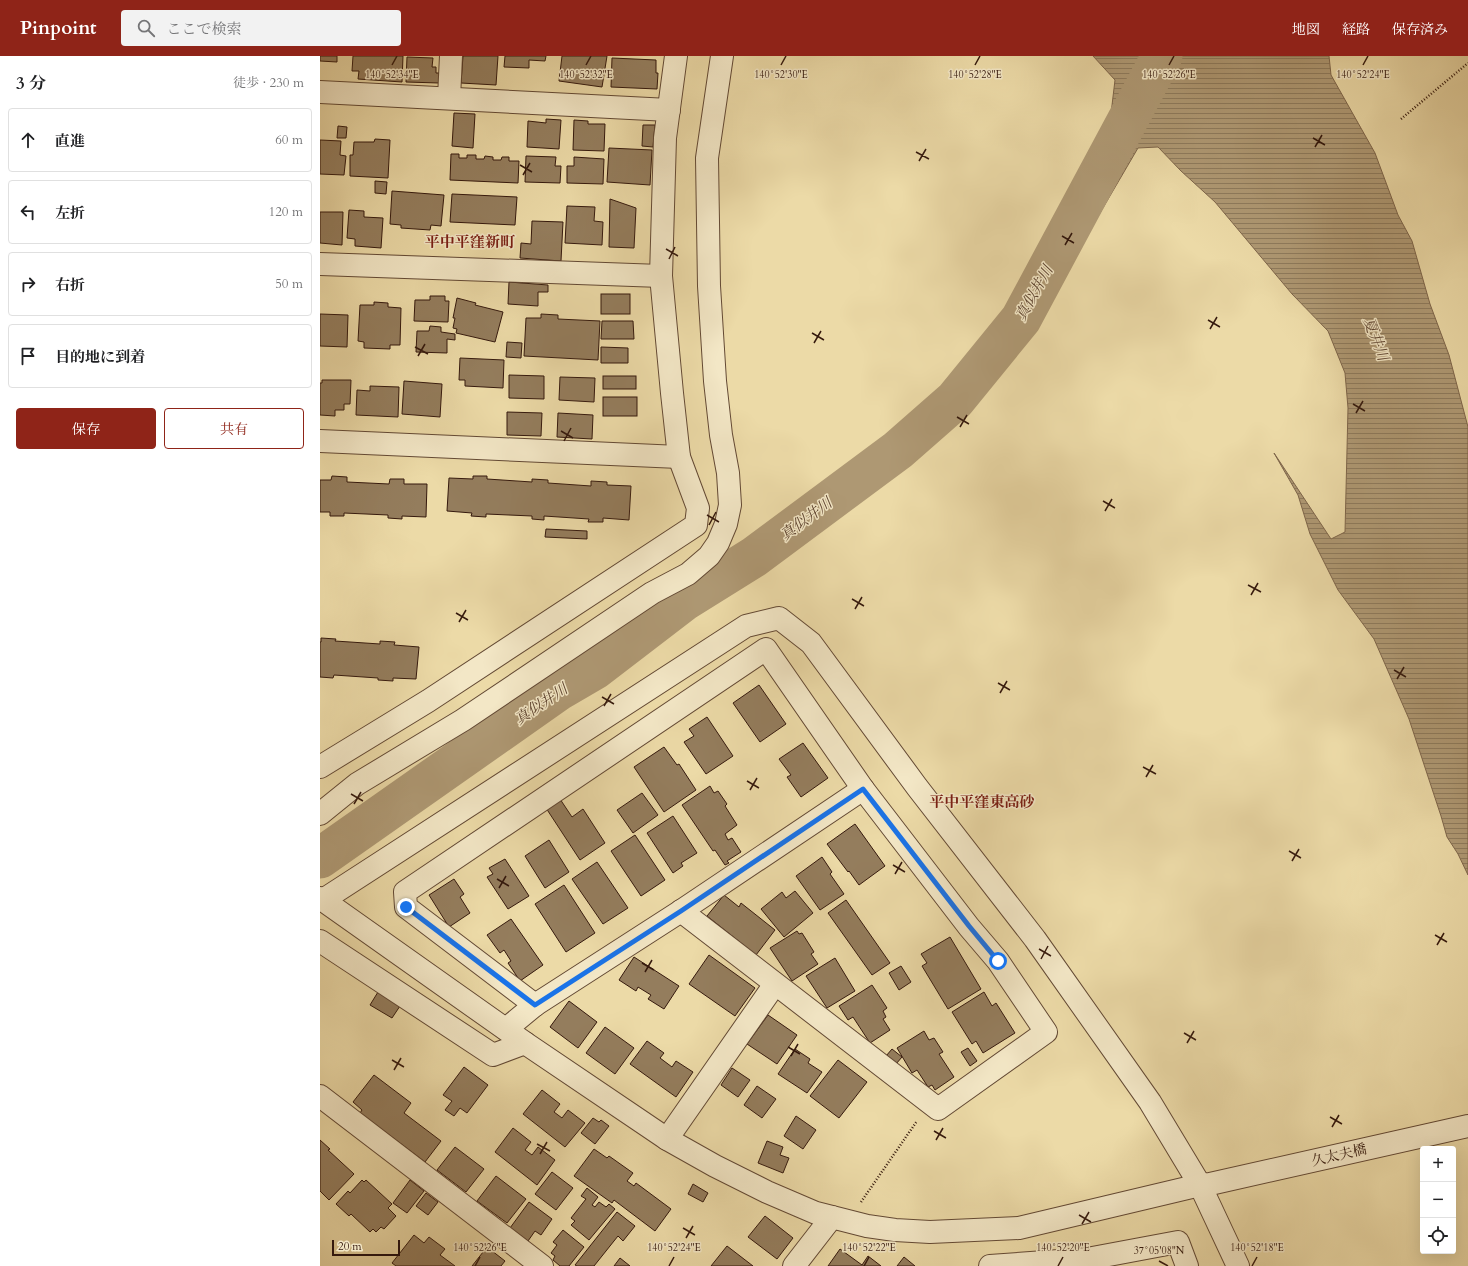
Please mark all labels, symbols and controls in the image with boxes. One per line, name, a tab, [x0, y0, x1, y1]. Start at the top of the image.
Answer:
search box	[121, 10, 401, 46]
text: Pinpoint	[20, 15, 97, 41]
icon: search	[135, 17, 157, 39]
text: ここで検索	[167, 19, 242, 39]
text: 地図	[1292, 20, 1320, 39]
text: 経路	[1342, 20, 1370, 39]
text: 保存済み	[1392, 20, 1448, 39]
text: 140°52'34"E	[365, 68, 419, 82]
text: 140°52'32"E	[559, 68, 613, 82]
text: 140°52'30"E	[754, 68, 808, 82]
text: 140°52'28"E	[948, 68, 1002, 82]
text: 140°52'26"E	[1142, 68, 1196, 82]
text: 140°52'24"E	[1336, 68, 1390, 82]
text: 3 分	[16, 72, 46, 95]
text: 徒歩 · 230 m	[233, 74, 304, 92]
icon: ahead	[17, 129, 39, 151]
text: 直進	[55, 131, 85, 151]
text: 60 m	[275, 131, 303, 149]
icon: left	[17, 201, 39, 223]
text: 左折	[55, 203, 85, 223]
text: 120 m	[269, 203, 303, 221]
district label: 平中平窪新町	[425, 232, 515, 252]
water label: 真似井川	[1011, 260, 1058, 324]
icon: right	[17, 273, 39, 295]
text: 右折	[55, 275, 85, 295]
text: 50 m	[275, 275, 303, 293]
water label: 夏井川	[1359, 314, 1394, 365]
icon: arrive	[17, 345, 39, 367]
text: 目的地に到着	[55, 347, 145, 367]
button: 保存	[16, 408, 156, 449]
button: 共有	[164, 408, 304, 449]
water label: 真似井川	[776, 492, 838, 545]
water label: 真似井川	[511, 678, 573, 729]
district label: 平中平窪東高砂	[929, 792, 1035, 812]
route end	[397, 898, 415, 916]
route start	[989, 952, 1007, 970]
street label: 久太夫橋	[1310, 1139, 1368, 1171]
map controls	[1420, 1146, 1456, 1254]
button: +	[1420, 1146, 1456, 1182]
button: −	[1420, 1182, 1456, 1218]
button: locate	[1420, 1218, 1456, 1254]
scale bar	[332, 1238, 400, 1257]
text: 20 m	[338, 1239, 362, 1254]
text: 140°52'26"E	[453, 1241, 507, 1255]
text: 140°52'24"E	[647, 1241, 701, 1255]
text: 140°52'22"E	[842, 1241, 896, 1255]
text: 140°52'20"E	[1036, 1241, 1090, 1255]
text: 140°52'18"E	[1230, 1241, 1284, 1255]
text: 37°05'08"N	[1134, 1244, 1185, 1258]

